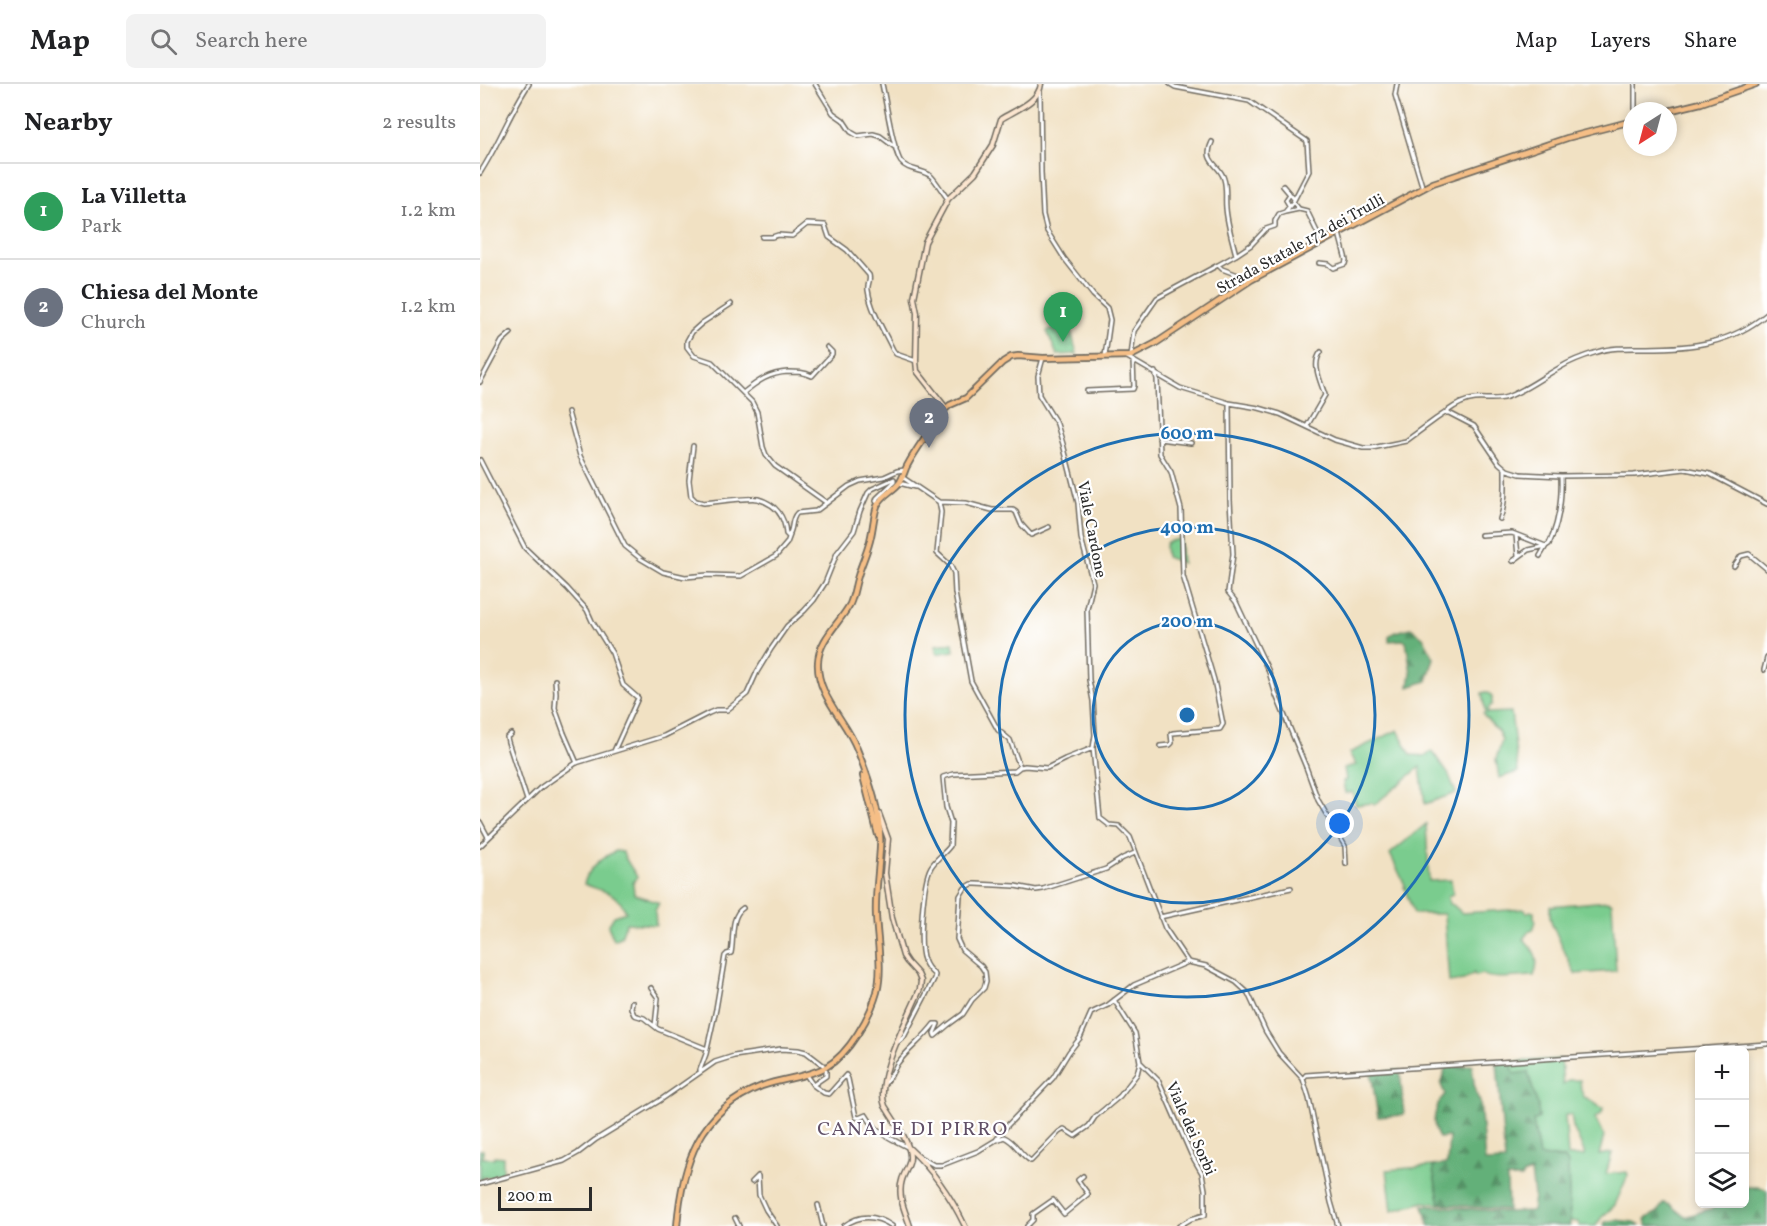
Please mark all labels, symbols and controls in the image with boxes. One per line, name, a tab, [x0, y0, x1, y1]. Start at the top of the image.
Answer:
search box	[126, 14, 546, 68]
text: Map	[30, 22, 90, 61]
icon: search	[147, 25, 180, 58]
text: Search here	[195, 26, 308, 57]
text: Map	[1515, 27, 1557, 56]
text: Layers	[1590, 27, 1651, 56]
text: Share	[1684, 27, 1737, 56]
north arrow	[1623, 102, 1677, 156]
text: Nearby	[24, 105, 113, 141]
text: 2 results	[382, 109, 456, 137]
text: La Villetta	[81, 182, 187, 213]
street label: Strada Statale 172 dei Trulli	[1213, 189, 1389, 300]
text: 1	[39, 197, 48, 225]
text: 1.2 km	[400, 197, 456, 225]
text: Park	[81, 213, 122, 241]
text: Chiesa del Monte	[81, 278, 258, 309]
pin: 1	[1044, 292, 1082, 342]
text: 2	[38, 293, 49, 321]
text: 1.2 km	[400, 293, 456, 321]
text: Church	[81, 309, 146, 337]
pin: 2	[910, 398, 948, 448]
text: 600 m	[1160, 422, 1214, 447]
street label: Viale Cardone	[1071, 479, 1111, 580]
text: 400 m	[1160, 516, 1214, 541]
text: 200 m	[1161, 610, 1213, 635]
centre of rings	[1177, 705, 1197, 725]
your location	[1325, 809, 1354, 838]
map controls	[1695, 1046, 1749, 1208]
button: +	[1695, 1046, 1749, 1100]
street label: Viale dei Sorbi	[1160, 1078, 1221, 1179]
button: −	[1695, 1100, 1749, 1154]
district label: CANALE DI PIRRO	[817, 1116, 1009, 1144]
button: layers	[1695, 1154, 1749, 1208]
scale bar	[498, 1184, 592, 1212]
text: 200 m	[507, 1186, 552, 1208]

